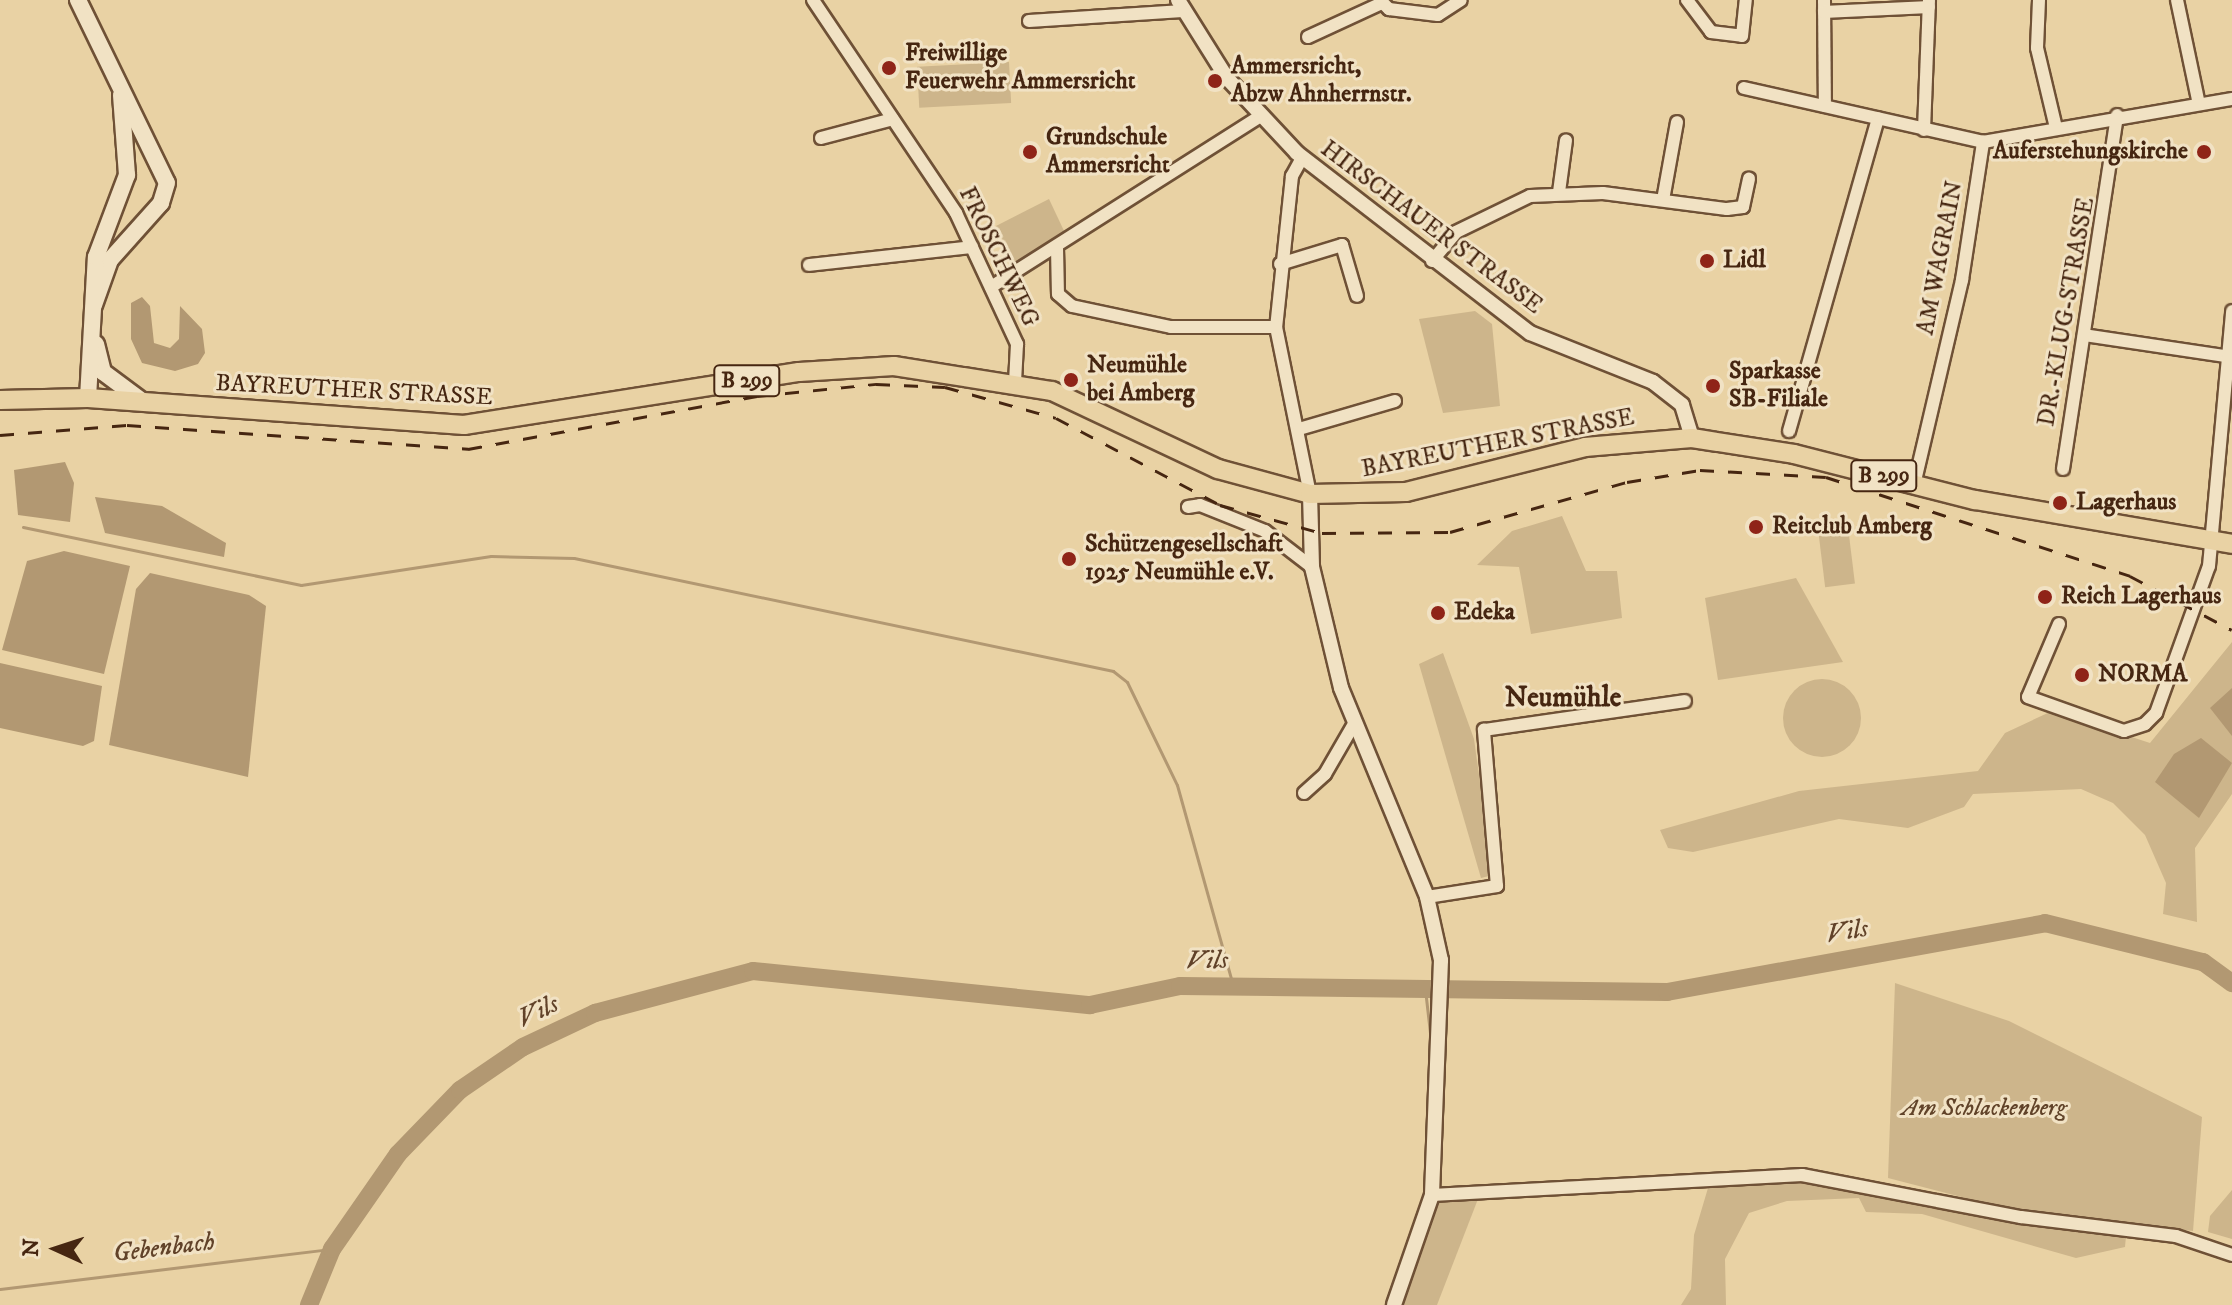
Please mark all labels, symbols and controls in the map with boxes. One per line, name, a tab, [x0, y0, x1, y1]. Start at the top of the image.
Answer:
place label: Freiwillige Feuerwehr Ammersricht	[905, 40, 1135, 96]
place label: Ammersricht, Abzw Ahnherrnstr.	[1231, 53, 1412, 109]
marker: Freiwillige Feuerwehr Ammersricht	[880, 59, 898, 77]
marker: Ammersricht, Abzw Ahnherrnstr.	[1206, 72, 1224, 90]
place label: Grundschule Ammersricht	[1046, 124, 1170, 180]
street label: HIRSCHAUER STRASSE	[1314, 135, 1548, 321]
place label: Auferstehungskirche	[1993, 138, 2188, 166]
marker: Grundschule Ammersricht	[1021, 143, 1039, 161]
marker: Auferstehungskirche	[2195, 143, 2213, 161]
street label: AM WAGRAIN	[1912, 179, 1970, 337]
street label: FROSCHWEG	[952, 182, 1044, 332]
street label: DR.-KLUG-STRASSE	[2033, 195, 2101, 429]
place label: Lidl	[1723, 247, 1766, 275]
marker: Lidl	[1698, 252, 1716, 270]
place label: Neumühle bei Amberg	[1087, 352, 1195, 408]
place label: Sparkasse SB-Filiale	[1729, 358, 1828, 414]
road number: B 299	[713, 363, 781, 399]
street label: BAYREUTHER STRASSE	[215, 369, 493, 413]
marker: Neumühle bei Amberg	[1062, 371, 1080, 389]
marker: Sparkasse SB-Filiale	[1704, 377, 1722, 395]
street label: BAYREUTHER STRASSE	[1359, 403, 1637, 485]
road number: B 299	[1850, 458, 1918, 494]
place label: Lagerhaus	[2076, 489, 2176, 517]
marker: Lagerhaus	[2051, 494, 2069, 512]
place label: Reitclub Amberg	[1772, 513, 1932, 541]
marker: Reitclub Amberg	[1747, 518, 1765, 536]
place label: Schützengesellschaft 1925 Neumühle e.V.	[1085, 531, 1283, 587]
marker: Schützengesellschaft 1925 Neumühle e.V.	[1060, 550, 1078, 568]
place label: Reich Lagerhaus	[2061, 583, 2221, 611]
marker: Reich Lagerhaus	[2036, 588, 2054, 606]
place label: Edeka	[1454, 599, 1515, 627]
marker: Edeka	[1429, 604, 1447, 622]
place label: NORMA	[2098, 661, 2187, 689]
marker: NORMA	[2073, 666, 2091, 684]
district label: Neumühle	[1505, 681, 1621, 715]
water label: Vils	[1824, 913, 1870, 951]
water label: Vils	[1186, 945, 1228, 977]
water label: Vils	[512, 989, 564, 1035]
park label: Am Schlackenberg	[1902, 1095, 2066, 1123]
north arrow	[16, 1209, 96, 1289]
water label: Gebenbach	[111, 1226, 217, 1270]
text: N	[18, 1238, 45, 1257]

